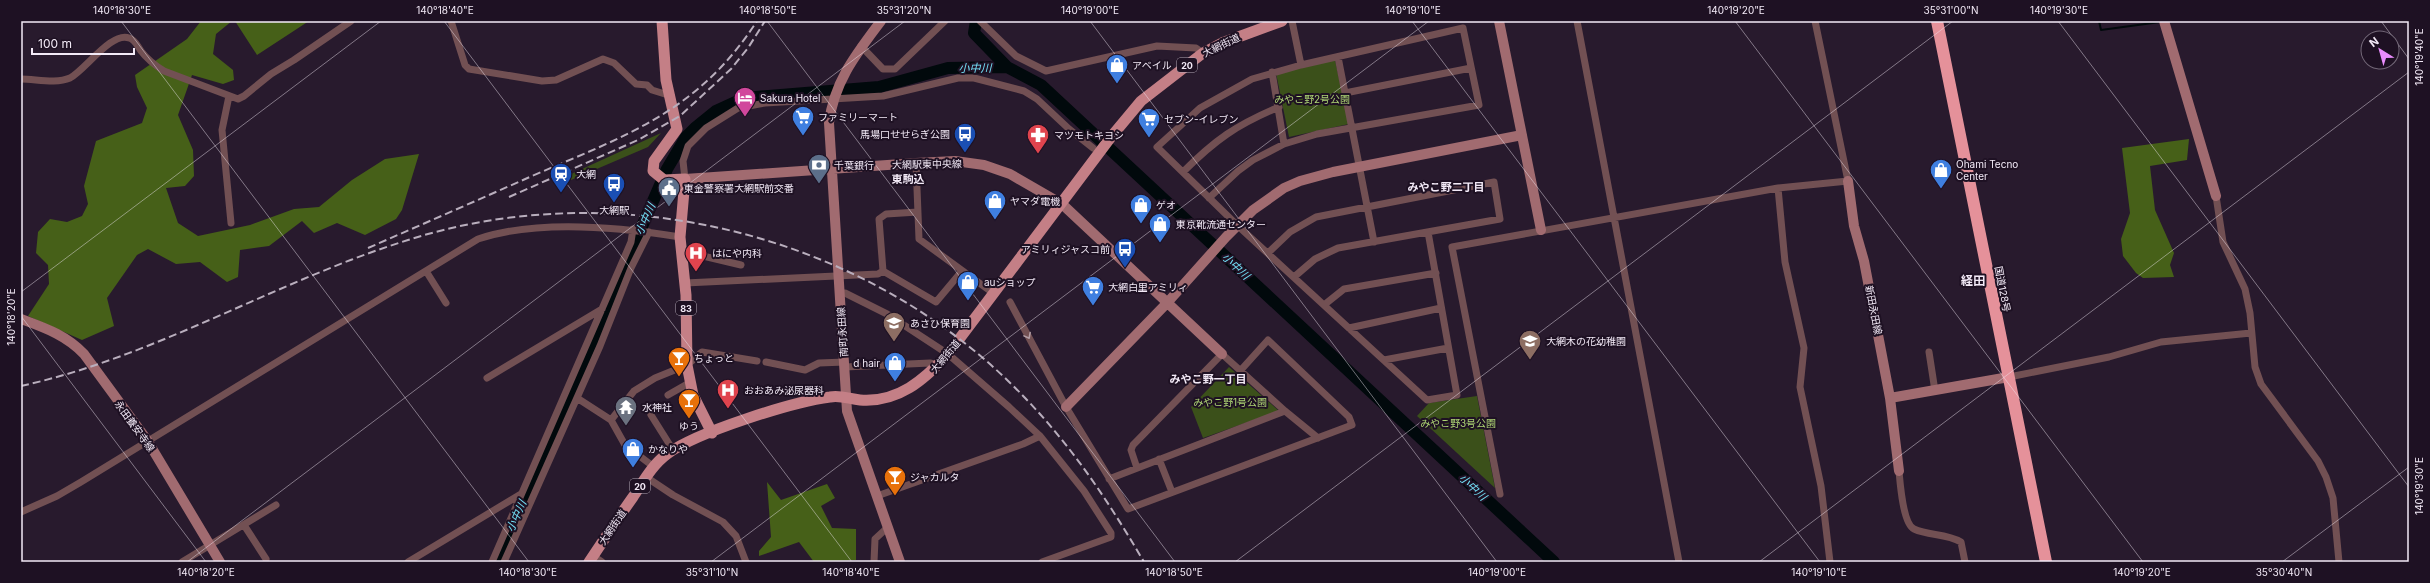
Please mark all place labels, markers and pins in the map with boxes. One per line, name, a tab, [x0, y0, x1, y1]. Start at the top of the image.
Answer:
shop icon: アベイル	[1104, 52, 1130, 85]
place label: アベイル	[1132, 59, 1172, 71]
hotel icon: Sakura Hotel	[732, 85, 758, 118]
place label: Sakura Hotel	[760, 92, 820, 104]
supermarket icon: ファミリーマート	[790, 104, 816, 137]
supermarket icon: セブン-イレブン	[1136, 106, 1162, 139]
place label: ファミリーマート	[818, 111, 898, 123]
place label: セブン-イレブン	[1164, 113, 1239, 125]
bus stop icon: 馬場口せせらぎ公園	[952, 121, 978, 154]
pharmacy icon: マツモトキヨシ	[1025, 122, 1051, 155]
place label: 馬場口せせらぎ公園	[860, 128, 950, 140]
place label: マツモトキヨシ	[1054, 129, 1124, 141]
bank icon: 千葉銀行	[806, 152, 832, 185]
shop icon: Ohami Tecno Center	[1928, 157, 1954, 190]
place label: Ohami Tecno Center	[1956, 158, 2018, 182]
place label: 千葉銀行	[834, 159, 874, 171]
station icon: 大網	[548, 161, 574, 194]
place label: 大網	[576, 168, 596, 180]
bus stop icon: 大網駅	[601, 171, 627, 204]
public building icon: 東金警察署大網駅前交番	[656, 175, 682, 208]
place label: 東金警察署大網駅前交番	[684, 182, 794, 194]
shop icon: ヤマダ電機	[982, 188, 1008, 221]
shop icon: ゲオ	[1128, 192, 1154, 225]
place label: ヤマダ電機	[1010, 195, 1060, 207]
place label: ゲオ	[1156, 199, 1176, 211]
place label: 大網駅	[599, 204, 630, 216]
shop icon: 東京靴流通センター	[1147, 211, 1173, 244]
place label: 東京靴流通センター	[1176, 218, 1266, 230]
bus stop icon: アミリィジャスコ前	[1112, 236, 1138, 269]
hospital icon: はにや内科	[683, 240, 709, 273]
place label: アミリィジャスコ前	[1021, 243, 1110, 255]
place label: はにや内科	[712, 247, 762, 259]
shop icon: auショップ	[955, 269, 981, 302]
supermarket icon: 大網白里アミリィ	[1080, 274, 1106, 307]
place label: auショップ	[984, 276, 1036, 288]
place label: 大網白里アミリィ	[1108, 281, 1188, 293]
school or university icon: あさひ保育園	[881, 310, 907, 343]
place label: あさひ保育園	[910, 317, 970, 329]
school or university icon: 大網木の花幼稚園	[1517, 328, 1543, 361]
place label: 大網木の花幼稚園	[1546, 335, 1626, 347]
bar icon: ちょっと	[666, 345, 692, 378]
shop icon: d hair	[882, 350, 908, 383]
place label: ちょっと	[694, 352, 734, 364]
place label: d hair	[853, 357, 880, 369]
hospital icon: おおあみ泌尿器科	[715, 377, 741, 410]
place label: おおあみ泌尿器科	[744, 384, 824, 396]
bar icon: ゆう	[676, 387, 702, 420]
temple icon: 水神社	[613, 394, 639, 427]
place label: 水神社	[642, 401, 672, 413]
place label: ゆう	[679, 420, 699, 432]
shop icon: かなりや	[620, 436, 646, 469]
place label: かなりや	[648, 443, 688, 455]
bar icon: ジャカルタ	[882, 464, 908, 497]
place label: ジャカルタ	[910, 471, 960, 483]

